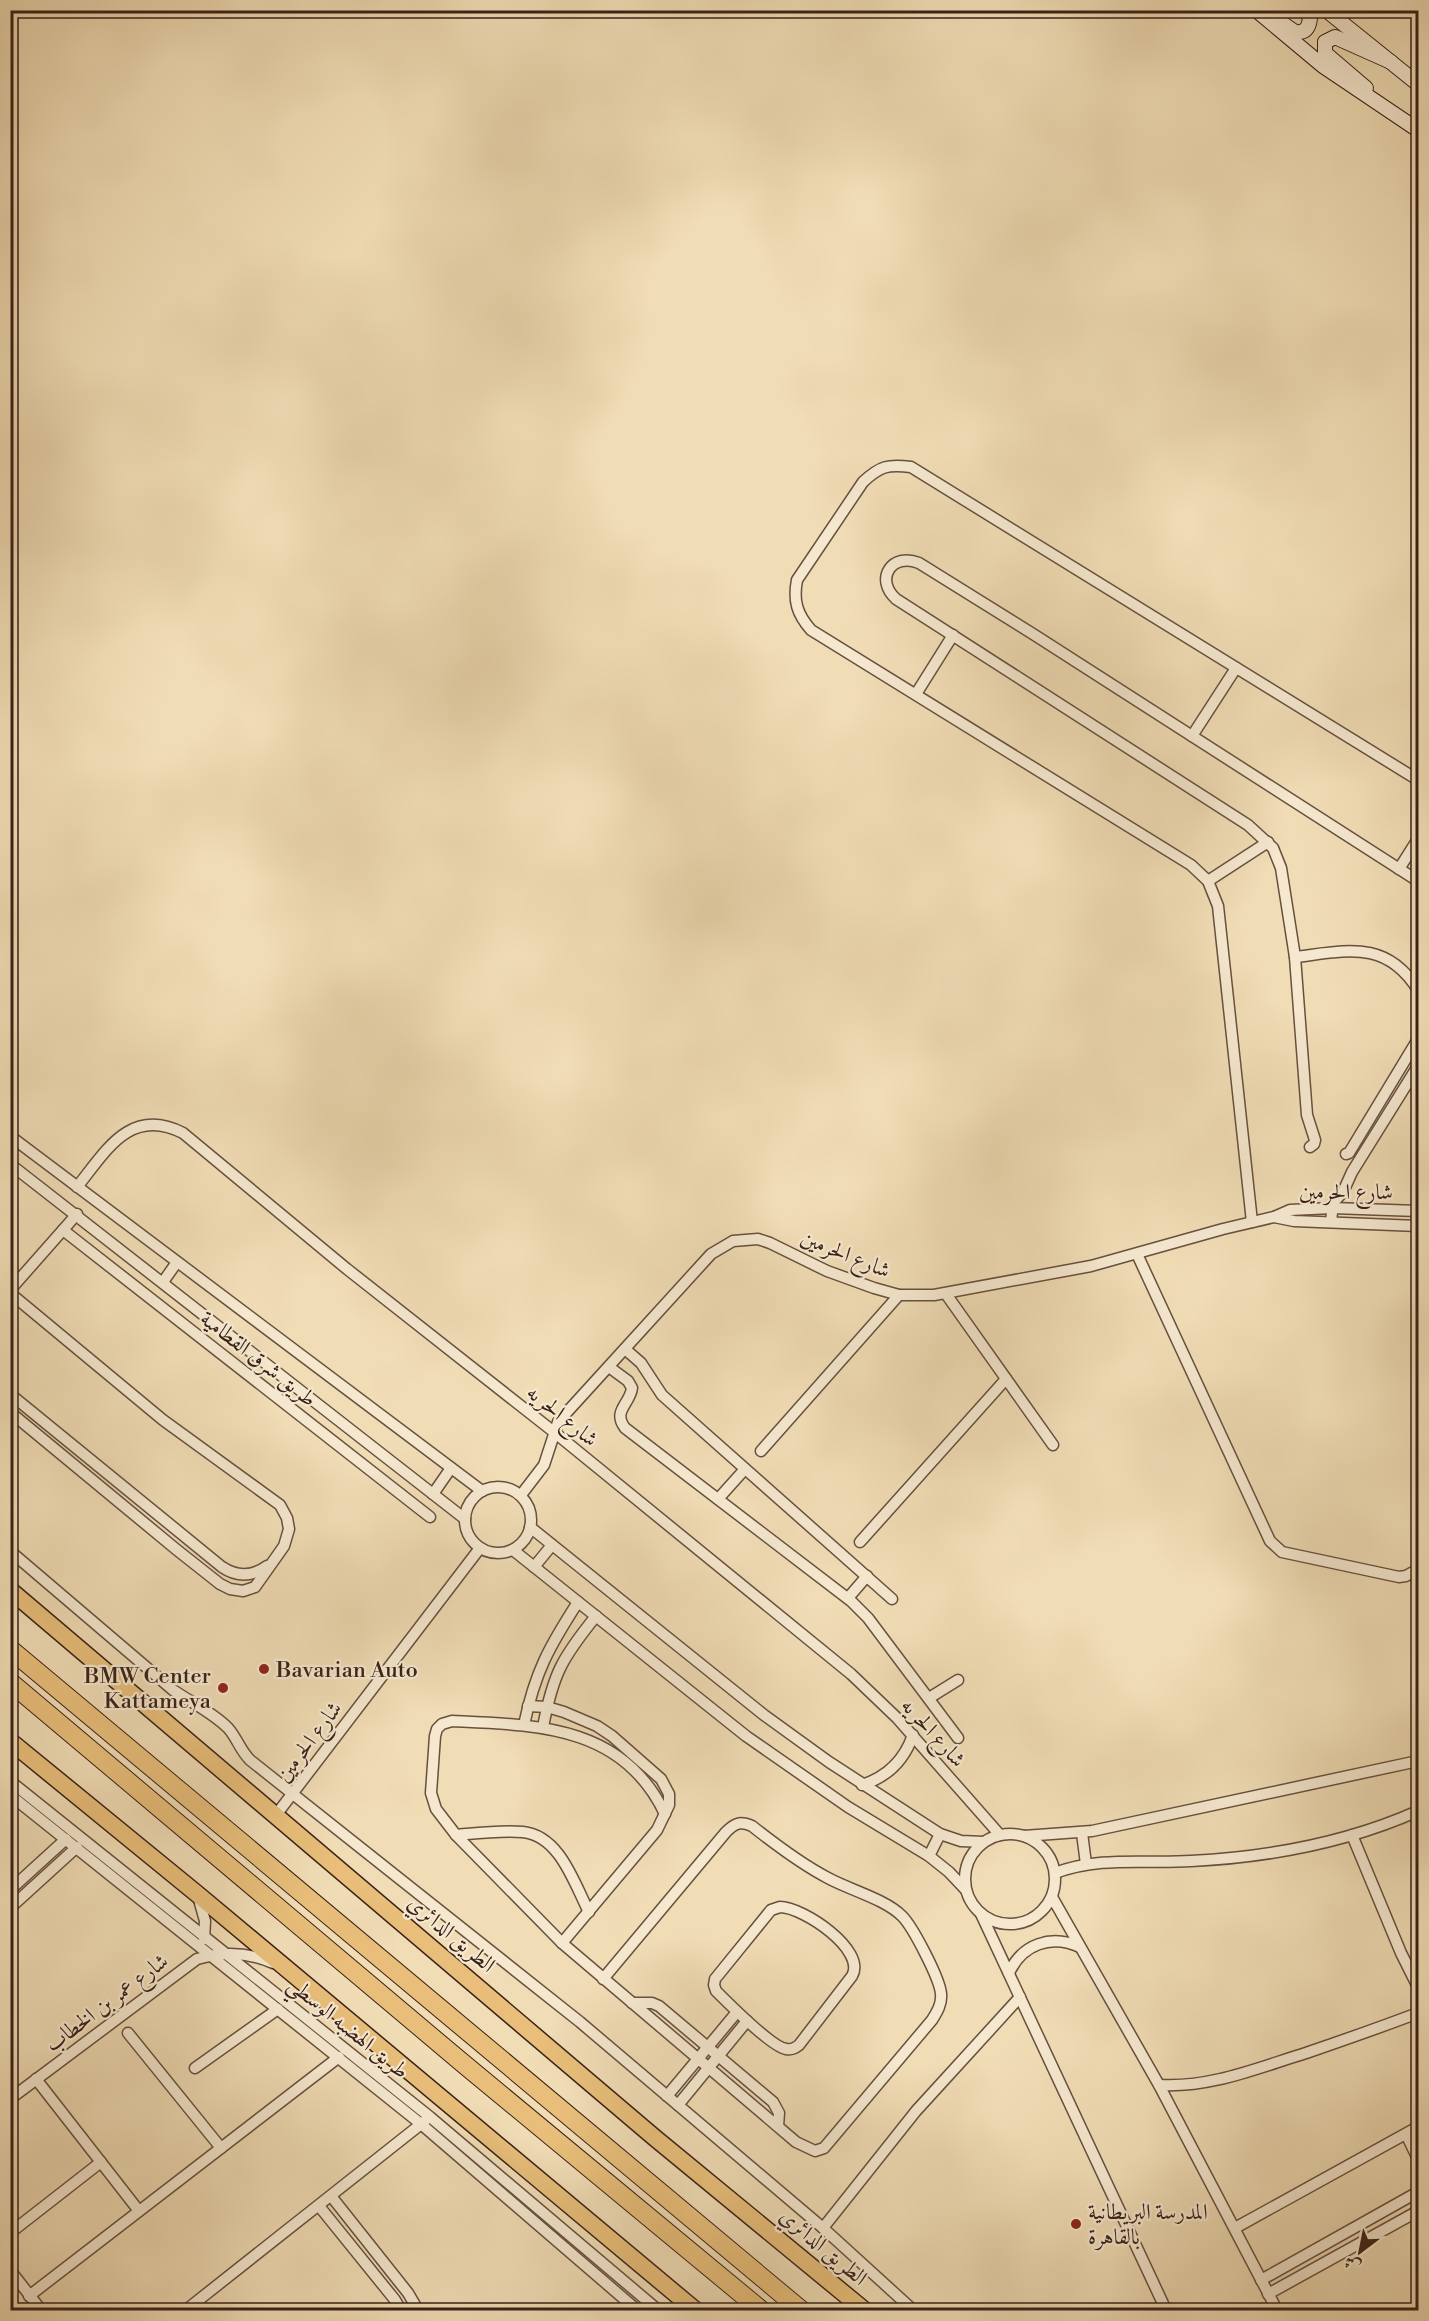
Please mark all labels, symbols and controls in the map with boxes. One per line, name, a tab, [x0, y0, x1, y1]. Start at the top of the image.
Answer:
street label: شارع الحرمين	[1299, 1179, 1393, 1210]
street label: شارع الحرمين	[795, 1224, 894, 1288]
street label: طريق شرق القطامية	[194, 1305, 322, 1413]
street label: شارع الحريه	[518, 1379, 603, 1456]
place label: Bavarian Auto	[275, 1657, 418, 1684]
marker: Bavarian Auto	[257, 1662, 271, 1676]
place label: BMW Center Kattameya	[83, 1663, 212, 1715]
marker: BMW Center Kattameya	[216, 1681, 230, 1695]
street label: شارع الحريه	[892, 1693, 971, 1776]
street label: شارع الحرمين	[270, 1696, 352, 1790]
street label: الطريق الدائري	[400, 1890, 500, 1981]
street label: شارع عمر بن الخطاب	[40, 1948, 176, 2062]
street label: طريق الهضبه الوسطي	[278, 1971, 414, 2090]
place label: المدرسة البريطانية بالقاهرة	[1088, 2199, 1208, 2251]
street label: الطريق الدائري	[772, 2203, 872, 2294]
marker: المدرسة البريطانية بالقاهرة	[1069, 2217, 1083, 2231]
north arrow	[1330, 2222, 1390, 2282]
text: ش	[1341, 2251, 1365, 2277]

